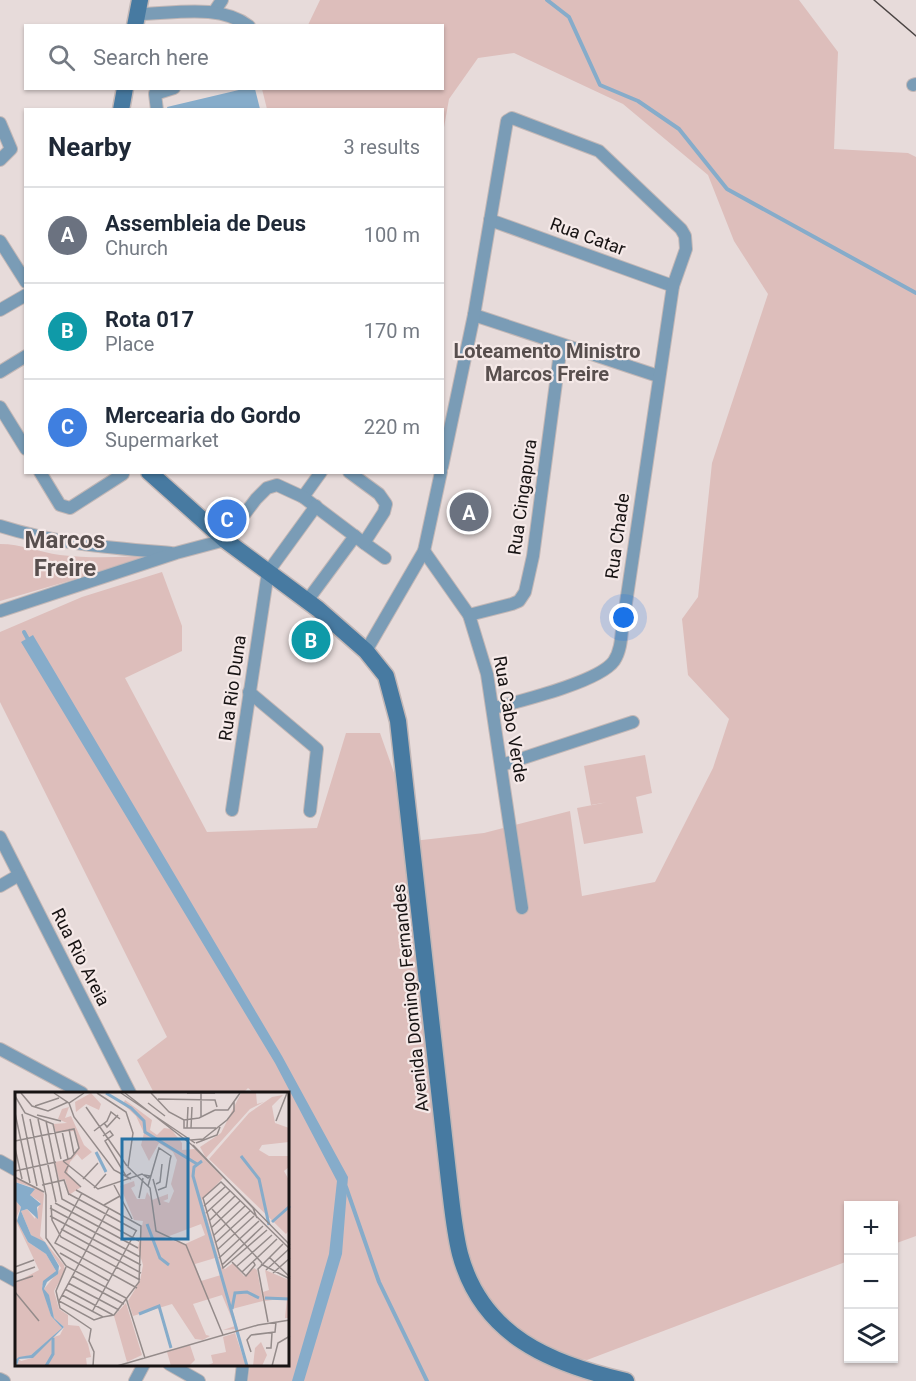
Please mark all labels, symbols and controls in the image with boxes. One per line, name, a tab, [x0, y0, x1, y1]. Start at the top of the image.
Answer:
search box	[24, 24, 444, 90]
icon: search	[45, 41, 78, 74]
text: Search here	[93, 45, 209, 70]
text: Nearby	[48, 132, 131, 162]
text: 3 results	[344, 135, 420, 159]
text: Assembleia de Deus	[105, 211, 306, 236]
street label: Rua Catar	[547, 213, 629, 259]
text: A	[61, 223, 74, 247]
text: 100 m	[364, 223, 420, 247]
text: Church	[105, 236, 168, 260]
text: Rota 017	[105, 307, 194, 332]
text: B	[61, 319, 74, 343]
text: 170 m	[364, 319, 420, 343]
text: Place	[105, 332, 154, 356]
district label: Loteamento Ministro Marcos Freire	[453, 339, 641, 386]
text: Mercearia do Gordo	[105, 403, 301, 428]
text: C	[61, 415, 74, 439]
text: 220 m	[364, 415, 420, 439]
text: Supermarket	[105, 428, 219, 452]
street label: Rua Cingapura	[503, 438, 541, 556]
pin: A	[450, 490, 488, 534]
street label: Rua Chade	[601, 492, 633, 580]
pin: C	[208, 496, 246, 542]
district label: Marcos Freire	[25, 526, 105, 582]
your location	[609, 603, 638, 632]
pin: B	[292, 618, 330, 662]
street label: Rua Rio Duna	[214, 634, 250, 742]
street label: Rua Cabo Verde	[490, 654, 532, 784]
street label: Avenida Domingo Fernandes	[388, 883, 432, 1113]
street label: Rua Rio Areia	[47, 905, 115, 1009]
inset map	[15, 1092, 290, 1366]
map controls	[844, 1201, 898, 1363]
button: +	[844, 1201, 898, 1255]
button: −	[844, 1255, 898, 1309]
button: layers	[844, 1309, 898, 1363]

